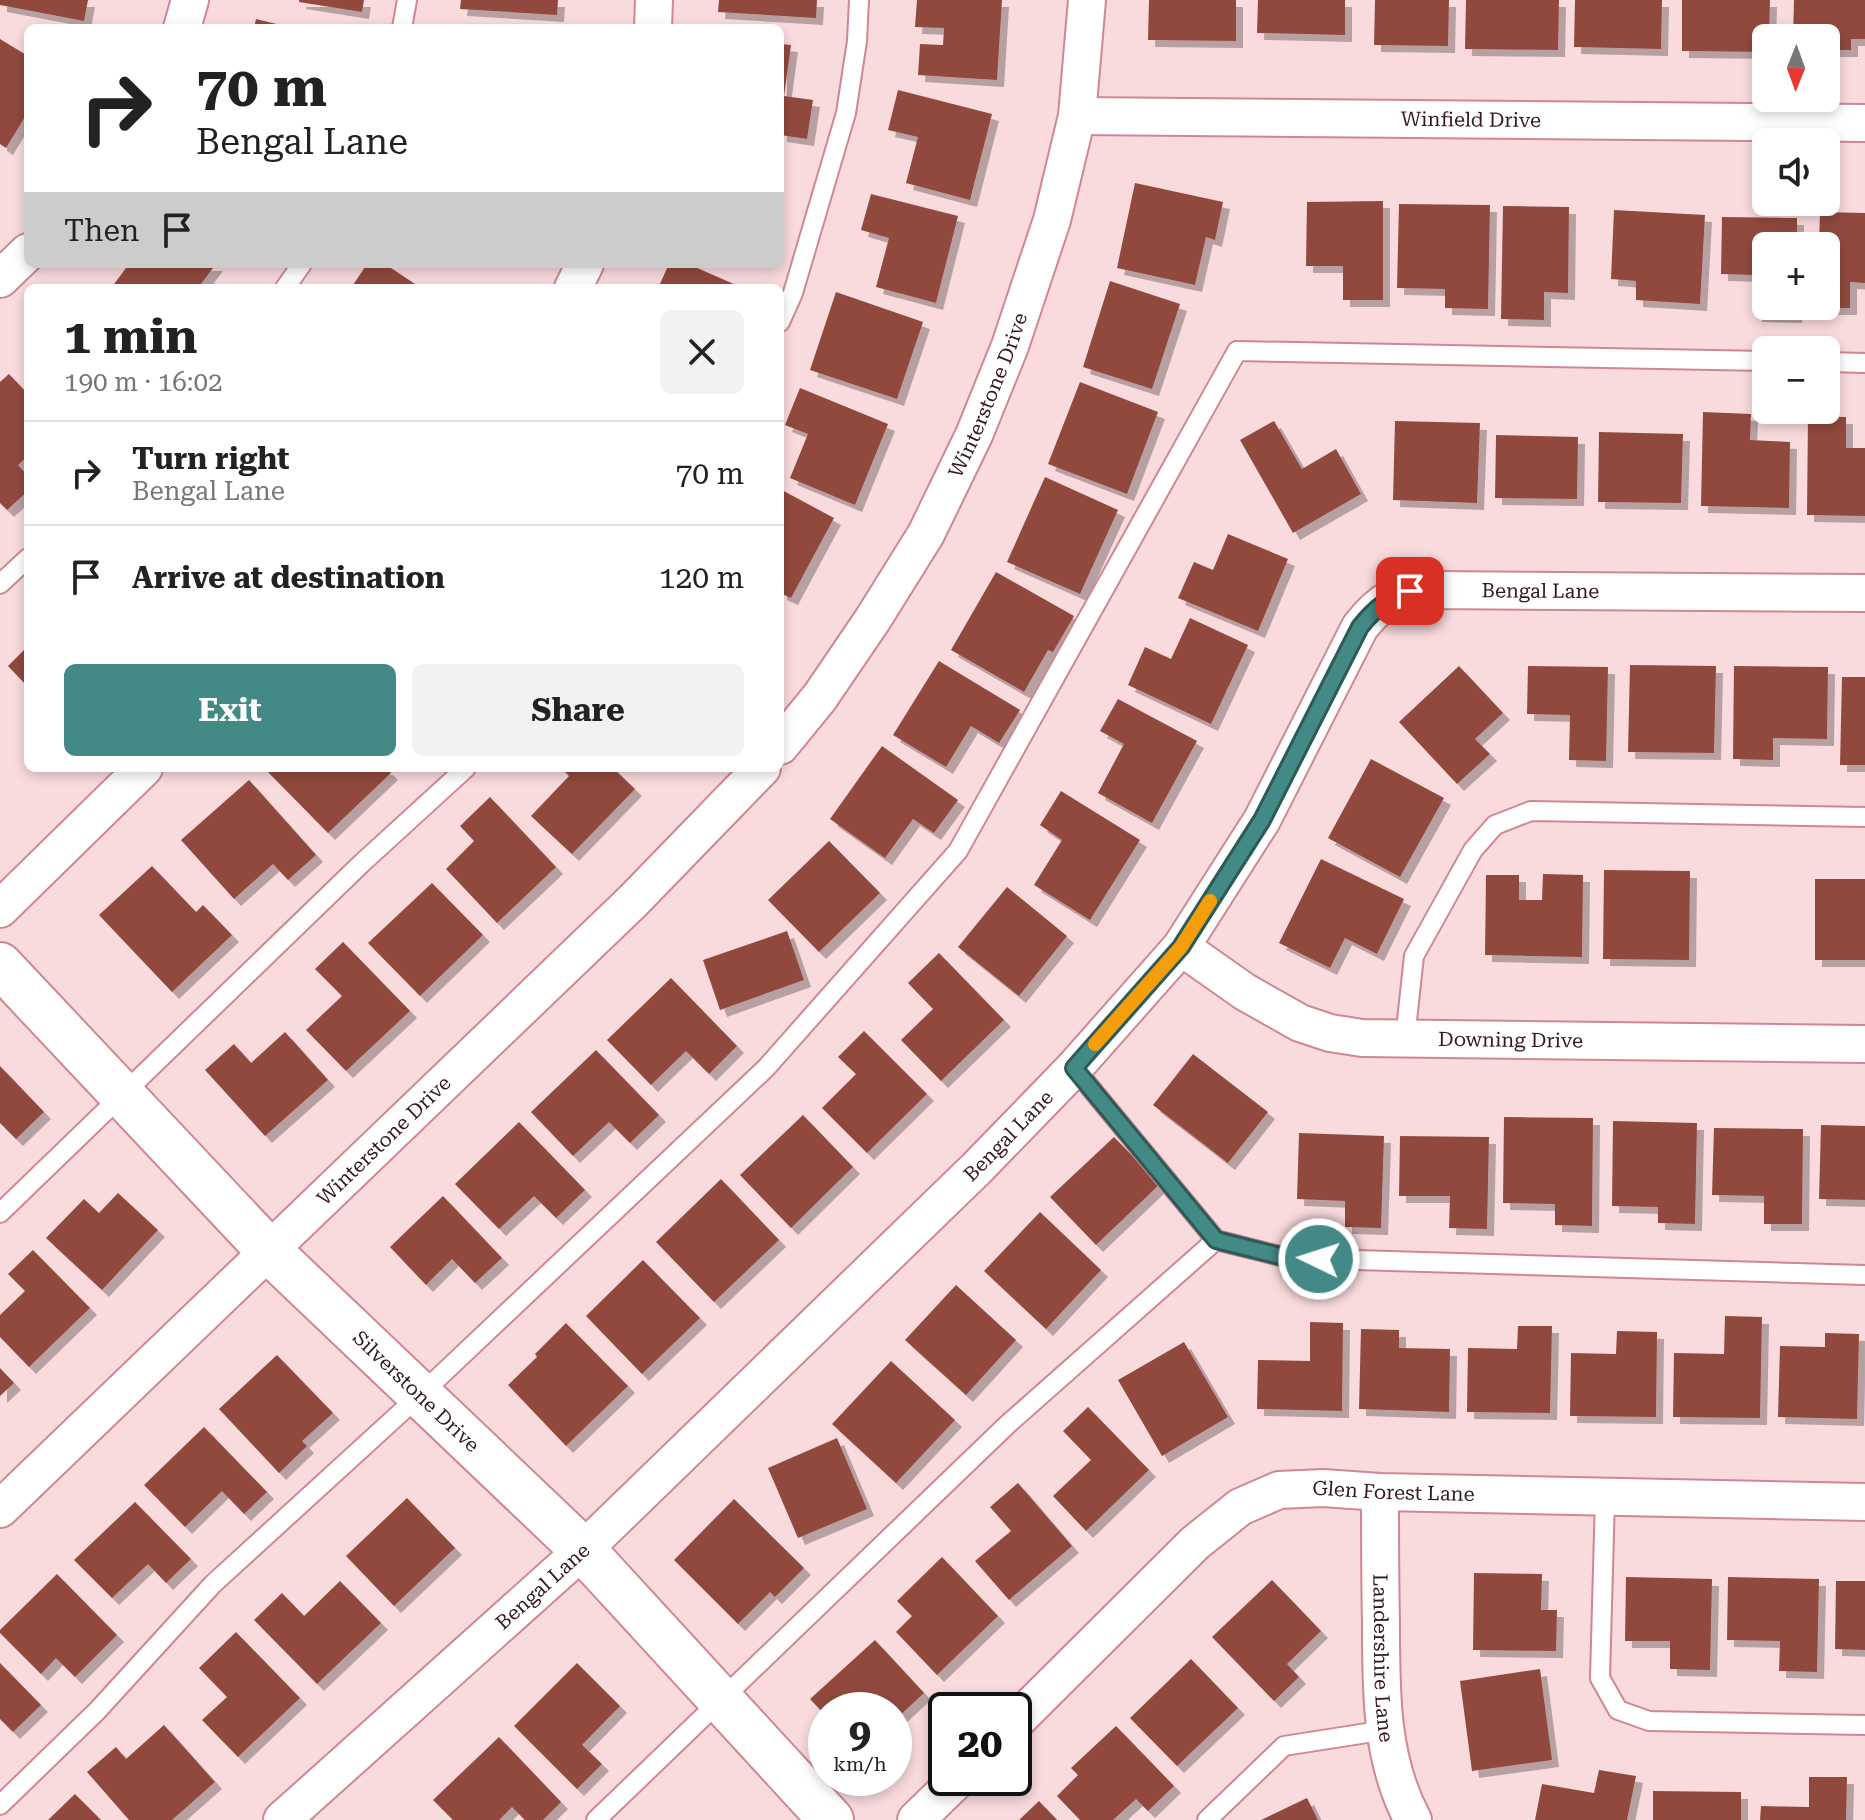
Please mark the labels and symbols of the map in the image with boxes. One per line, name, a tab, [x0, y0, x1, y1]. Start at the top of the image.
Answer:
north arrow	[1752, 24, 1840, 112]
street label: Winfield Drive	[1401, 107, 1541, 132]
street label: Winterstone Drive	[943, 310, 1032, 482]
pin	[1376, 557, 1444, 625]
street label: Bengal Lane	[1481, 578, 1600, 603]
street label: Downing Drive	[1438, 1027, 1583, 1053]
street label: Winterstone Drive	[312, 1071, 456, 1210]
street label: Bengal Lane	[959, 1085, 1058, 1186]
position arrow	[1277, 1217, 1361, 1301]
street label: Silverstone Drive	[348, 1325, 485, 1457]
street label: Glen Forest Lane	[1312, 1476, 1475, 1506]
street label: Bengal Lane	[491, 1538, 594, 1635]
street label: Landershire Lane	[1368, 1574, 1399, 1744]
speed limit sign: 20	[928, 1692, 1032, 1796]

